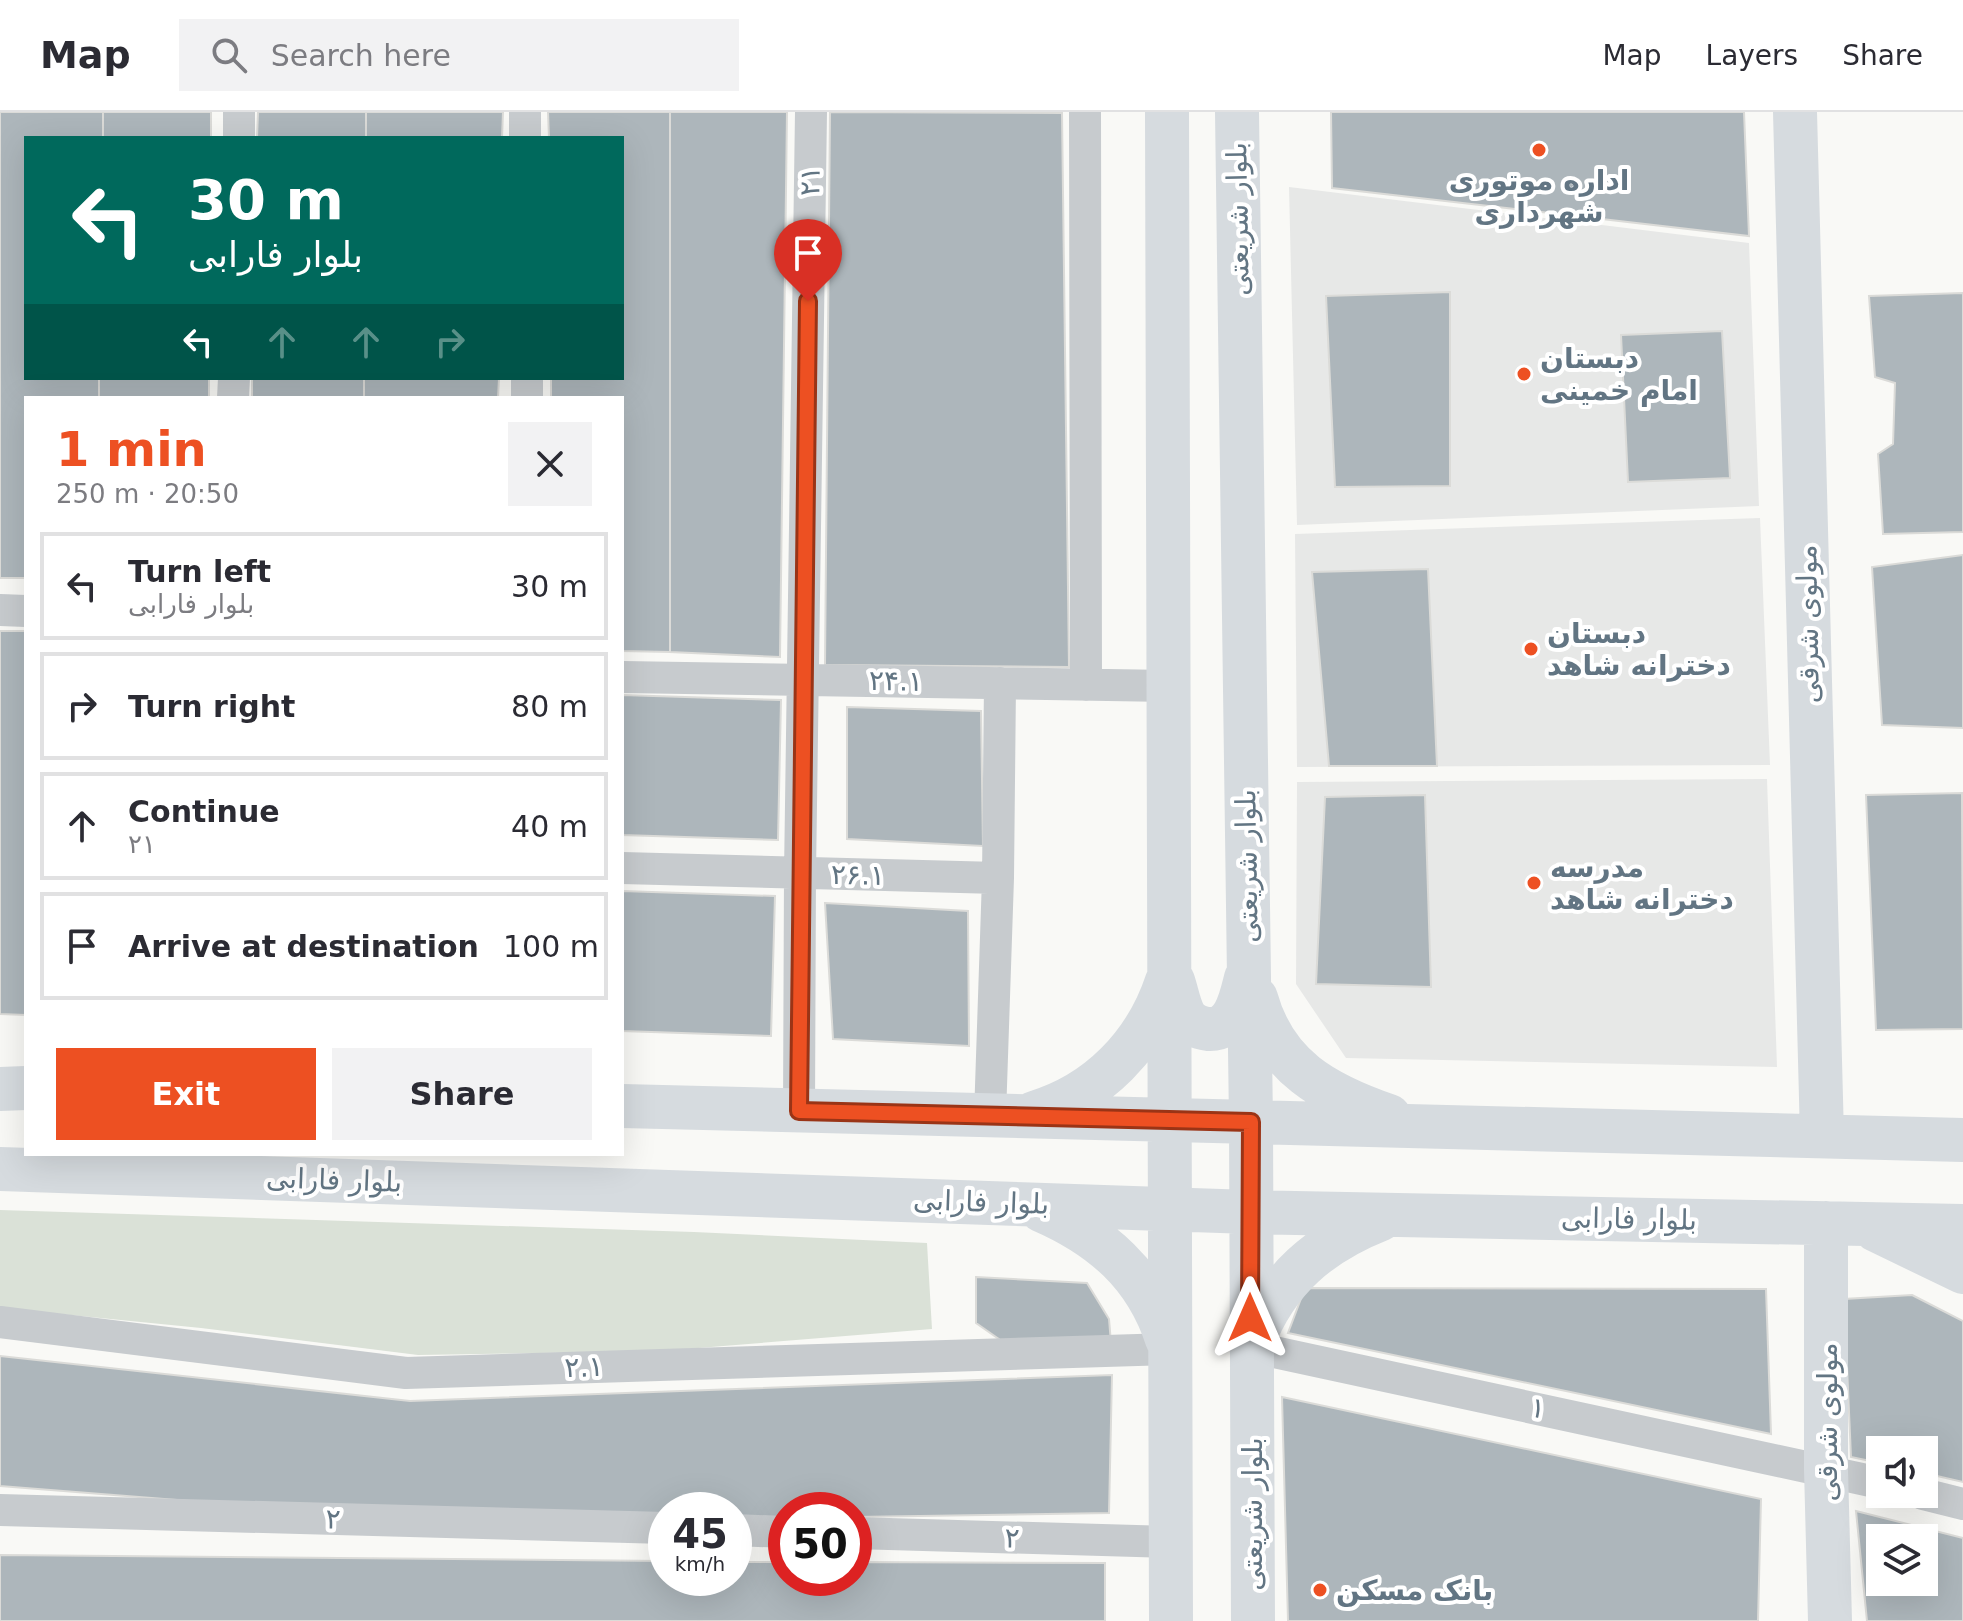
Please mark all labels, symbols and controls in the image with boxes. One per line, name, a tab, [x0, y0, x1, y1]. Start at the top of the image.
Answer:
search box	[179, 19, 739, 91]
text: Map	[40, 33, 131, 77]
icon: search	[207, 33, 251, 77]
text: Search here	[271, 38, 451, 73]
text: Map	[1602, 39, 1662, 72]
text: Layers	[1706, 39, 1798, 72]
text: Share	[1842, 39, 1923, 72]
marker: اداره موتوری شهرداری	[1530, 141, 1548, 159]
street label: بلوار شریعتی	[1220, 142, 1256, 296]
place label: اداره موتوری شهرداری	[1449, 164, 1629, 229]
street label: ۲۱	[793, 166, 827, 196]
text: 30 m	[188, 167, 344, 232]
icon: left	[56, 168, 160, 272]
pin	[774, 219, 842, 301]
icon: arrive	[786, 231, 830, 275]
text: بلوار فارابی	[188, 234, 363, 275]
icon: left	[176, 320, 220, 364]
icon: ahead	[260, 320, 304, 364]
icon: ahead	[344, 320, 388, 364]
icon: right	[428, 320, 472, 364]
place label: دبستان امام خمینی	[1540, 342, 1698, 407]
marker: دبستان امام خمینی	[1515, 365, 1533, 383]
text: 1 min	[56, 421, 207, 477]
button: close	[508, 422, 592, 506]
text: 250 m · 20:50	[56, 479, 239, 509]
street label: مولوی شرقی	[1790, 544, 1826, 704]
text: Turn left	[128, 554, 271, 589]
icon: left	[60, 564, 104, 608]
text: 30 m	[511, 569, 588, 604]
text: بلوار فارابی	[128, 589, 254, 619]
place label: دبستان دخترانه شاهد	[1547, 617, 1731, 682]
marker: دبستان دخترانه شاهد	[1522, 640, 1540, 658]
street label: ۲۴.۱	[869, 664, 923, 698]
icon: right	[60, 684, 104, 728]
text: Turn right	[128, 689, 295, 724]
text: 80 m	[511, 689, 588, 724]
street label: بلوار شریعتی	[1229, 789, 1265, 943]
text: Continue	[128, 794, 280, 829]
icon: ahead	[60, 804, 104, 848]
text: 40 m	[511, 809, 588, 844]
text: ۲۱	[128, 829, 156, 859]
place label: مدرسه دخترانه شاهد	[1550, 851, 1734, 916]
street label: ۲۶.۱	[831, 858, 885, 892]
marker: مدرسه دخترانه شاهد	[1525, 874, 1543, 892]
icon: arrive	[60, 924, 104, 968]
text: Arrive at destination	[128, 929, 479, 964]
text: 100 m	[503, 929, 599, 964]
button: Exit	[56, 1048, 316, 1140]
button: Share	[332, 1048, 592, 1140]
street label: بلوار فارابی	[265, 1161, 403, 1199]
street label: بلوار فارابی	[912, 1183, 1050, 1221]
street label: بلوار فارابی	[1561, 1201, 1697, 1237]
position arrow	[1208, 1276, 1292, 1360]
street label: مولوی شرقی	[1811, 1343, 1844, 1501]
street label: ۲.۱	[564, 1350, 604, 1384]
street label: ۱	[1527, 1390, 1549, 1426]
map controls	[1866, 1436, 1938, 1596]
button: sound	[1866, 1436, 1938, 1508]
street label: بلوار شریعتی	[1236, 1437, 1269, 1591]
speed limit sign: 50	[768, 1492, 872, 1596]
street label: ۲	[325, 1502, 341, 1536]
text: 45	[672, 1511, 728, 1557]
street label: ۲	[1004, 1521, 1020, 1555]
button: layers	[1866, 1524, 1938, 1596]
text: km/h	[675, 1552, 725, 1576]
place label: بانک مسکن	[1336, 1574, 1493, 1607]
marker: بانک مسکن	[1311, 1581, 1329, 1599]

